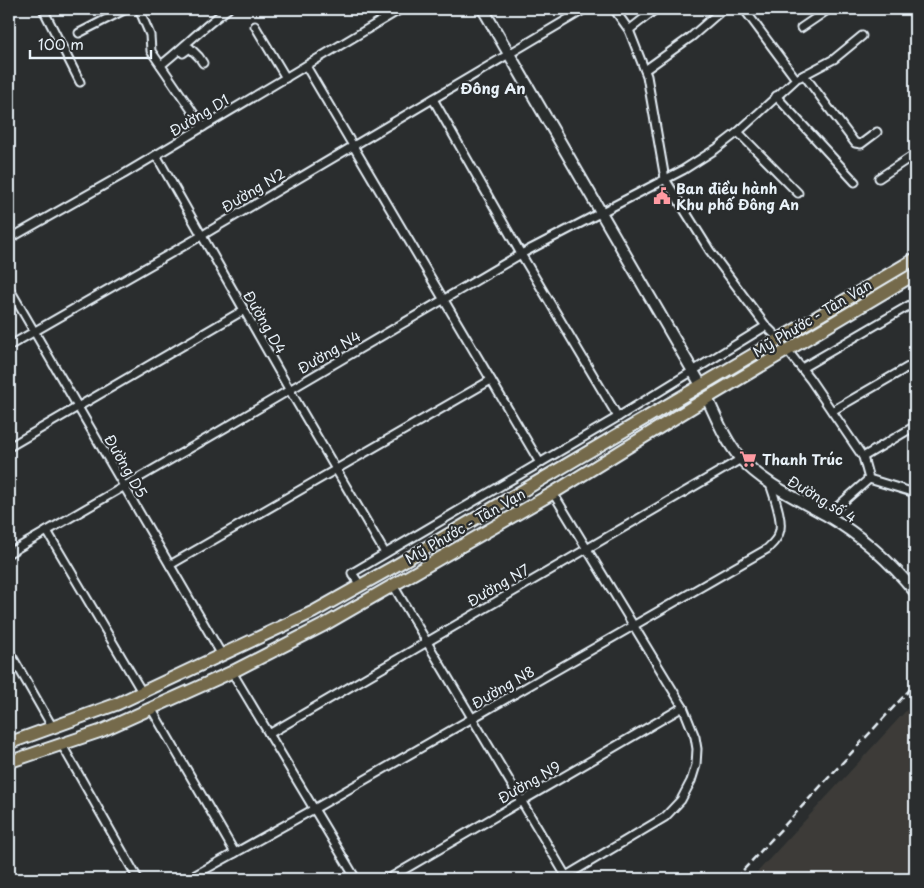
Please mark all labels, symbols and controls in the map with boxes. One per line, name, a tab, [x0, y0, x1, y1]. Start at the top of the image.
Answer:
scale bar	[30, 28, 151, 60]
text: 100 m	[38, 32, 84, 55]
district label: Đông An	[460, 76, 526, 99]
street label: Đường D1	[165, 89, 233, 141]
street label: Đường N2	[217, 163, 289, 217]
place label: Ban điều hành Khu phố Đông An	[676, 178, 799, 215]
public building icon: Ban điều hành Khu phố Đông An	[652, 186, 672, 206]
street label: Mỹ Phước - Tân Vạn	[748, 274, 876, 362]
street label: Đường D4	[238, 286, 292, 358]
street label: Đường N4	[293, 325, 365, 379]
street label: Đường D5	[99, 430, 153, 502]
supermarket icon: Thanh Trúc	[738, 449, 758, 469]
place label: Thanh Trúc	[762, 449, 843, 470]
street label: Đường số 4	[784, 470, 860, 528]
street label: Mỹ Phước - Tân Vạn	[401, 483, 529, 569]
street label: Đường N7	[463, 559, 533, 611]
street label: Đường N8	[468, 661, 538, 713]
street label: Đường N9	[494, 756, 564, 808]

